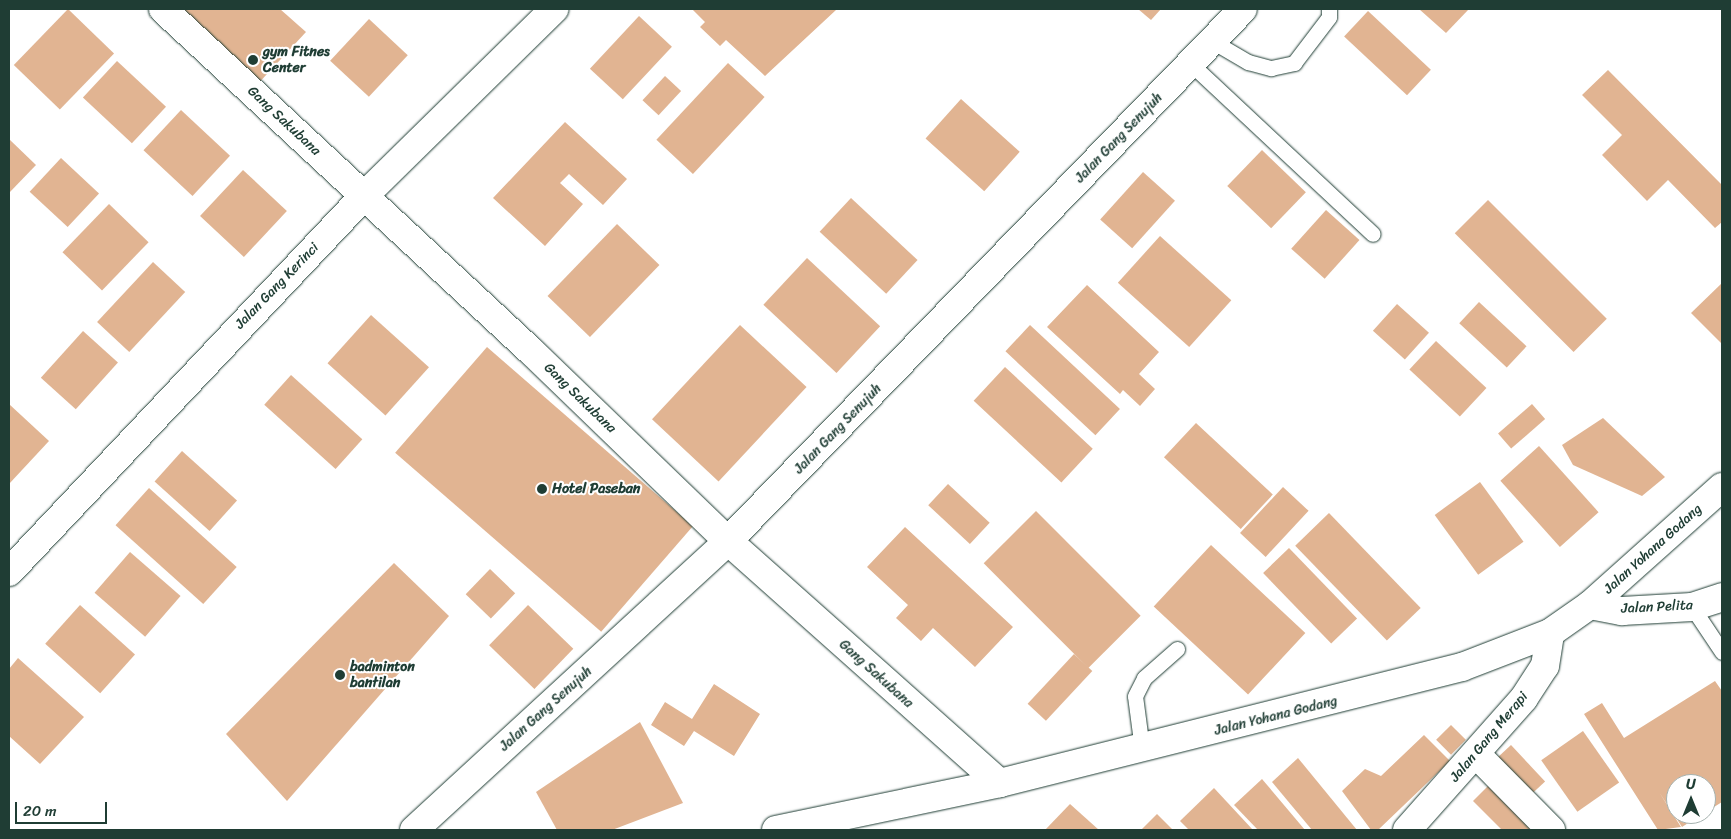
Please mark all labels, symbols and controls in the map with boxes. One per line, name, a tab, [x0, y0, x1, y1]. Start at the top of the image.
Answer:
place label: gym Fitnes Center	[263, 44, 330, 76]
marker: gym Fitnes Center	[247, 54, 259, 66]
street label: Gang Sakubana	[244, 83, 324, 159]
street label: Jalan Gang Senujuh	[1071, 89, 1167, 187]
street label: Jalan Gang Kerinci	[232, 239, 322, 333]
street label: Gang Sakubana	[540, 359, 620, 437]
street label: Jalan Gang Senujuh	[790, 380, 886, 478]
place label: Hotel Paseban	[552, 481, 641, 497]
marker: Hotel Paseban	[536, 483, 548, 495]
street label: Jalan Yohana Godang	[1600, 500, 1706, 598]
street label: Jalan Pelita	[1620, 597, 1694, 617]
street label: Gang Sakubana	[835, 636, 917, 712]
place label: badminton bantilan	[350, 659, 415, 692]
street label: Jalan Gang Senujuh	[496, 663, 596, 755]
marker: badminton bantilan	[334, 669, 346, 681]
street label: Jalan Gang Merapi	[1446, 689, 1532, 785]
street label: Jalan Yohana Godang	[1213, 693, 1339, 739]
text: U	[1686, 772, 1696, 797]
north arrow	[1666, 774, 1716, 824]
scale bar	[18, 792, 110, 824]
text: 20 m	[23, 798, 57, 824]

